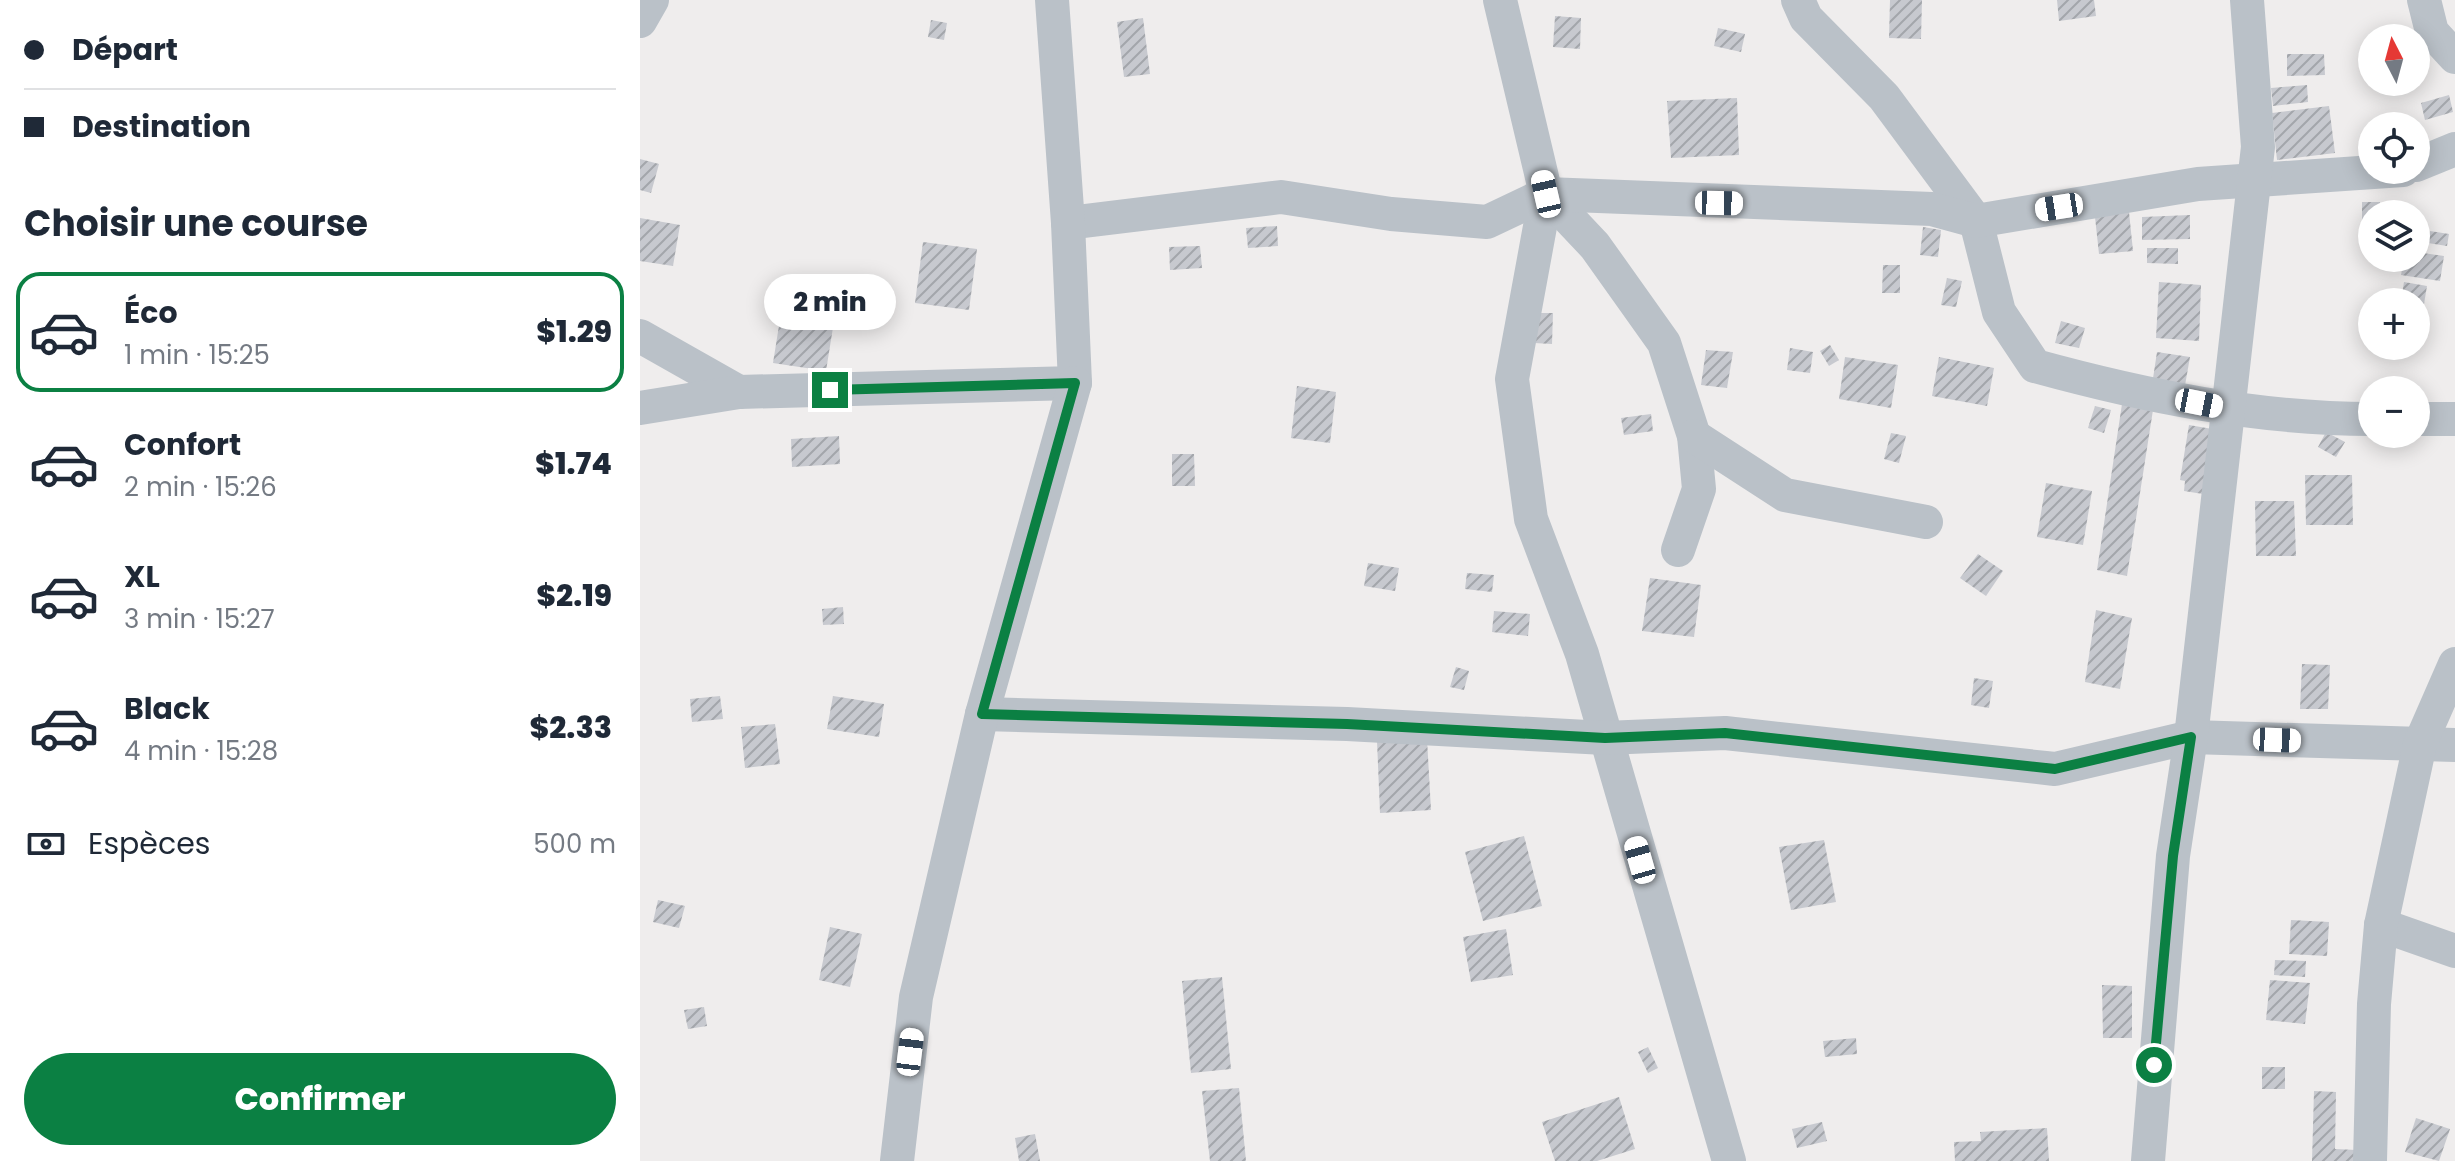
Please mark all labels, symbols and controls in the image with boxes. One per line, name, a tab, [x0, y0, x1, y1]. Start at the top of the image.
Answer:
north arrow	[2358, 24, 2430, 96]
map controls	[2358, 24, 2430, 448]
text: Départ	[72, 28, 178, 71]
text: Destination	[72, 105, 251, 148]
button: locate	[2358, 112, 2430, 184]
car	[1529, 168, 1563, 220]
car	[1695, 191, 1743, 215]
car	[2033, 191, 2085, 223]
text: Choisir une course	[24, 198, 368, 249]
button: layers	[2358, 200, 2430, 272]
callout: 2 min	[764, 274, 896, 330]
text: 2 min	[793, 284, 867, 320]
button: +	[2358, 288, 2430, 360]
text: Éco	[124, 291, 178, 334]
icon: car	[28, 296, 100, 368]
text: $1.29	[536, 310, 612, 353]
text: 1 min · 15:25	[124, 337, 270, 373]
route end	[812, 372, 848, 408]
button: −	[2358, 376, 2430, 448]
car	[2173, 387, 2225, 419]
text: Confort	[124, 423, 241, 466]
icon: car	[28, 428, 100, 500]
text: $1.74	[535, 442, 612, 485]
text: 2 min · 15:26	[124, 469, 277, 505]
text: XL	[124, 555, 160, 598]
icon: car	[28, 560, 100, 632]
text: $2.19	[536, 574, 612, 617]
text: 3 min · 15:27	[124, 601, 275, 637]
text: Black	[124, 687, 210, 730]
icon: car	[28, 692, 100, 764]
text: $2.33	[529, 706, 612, 749]
car	[2253, 727, 2301, 753]
text: 4 min · 15:28	[124, 733, 278, 769]
icon: cash	[24, 822, 68, 866]
text: Espèces	[88, 822, 210, 865]
text: 500 m	[533, 826, 616, 862]
car	[1622, 834, 1658, 886]
car	[895, 1027, 925, 1077]
route start	[2136, 1047, 2172, 1083]
button: Confirmer	[24, 1053, 616, 1145]

